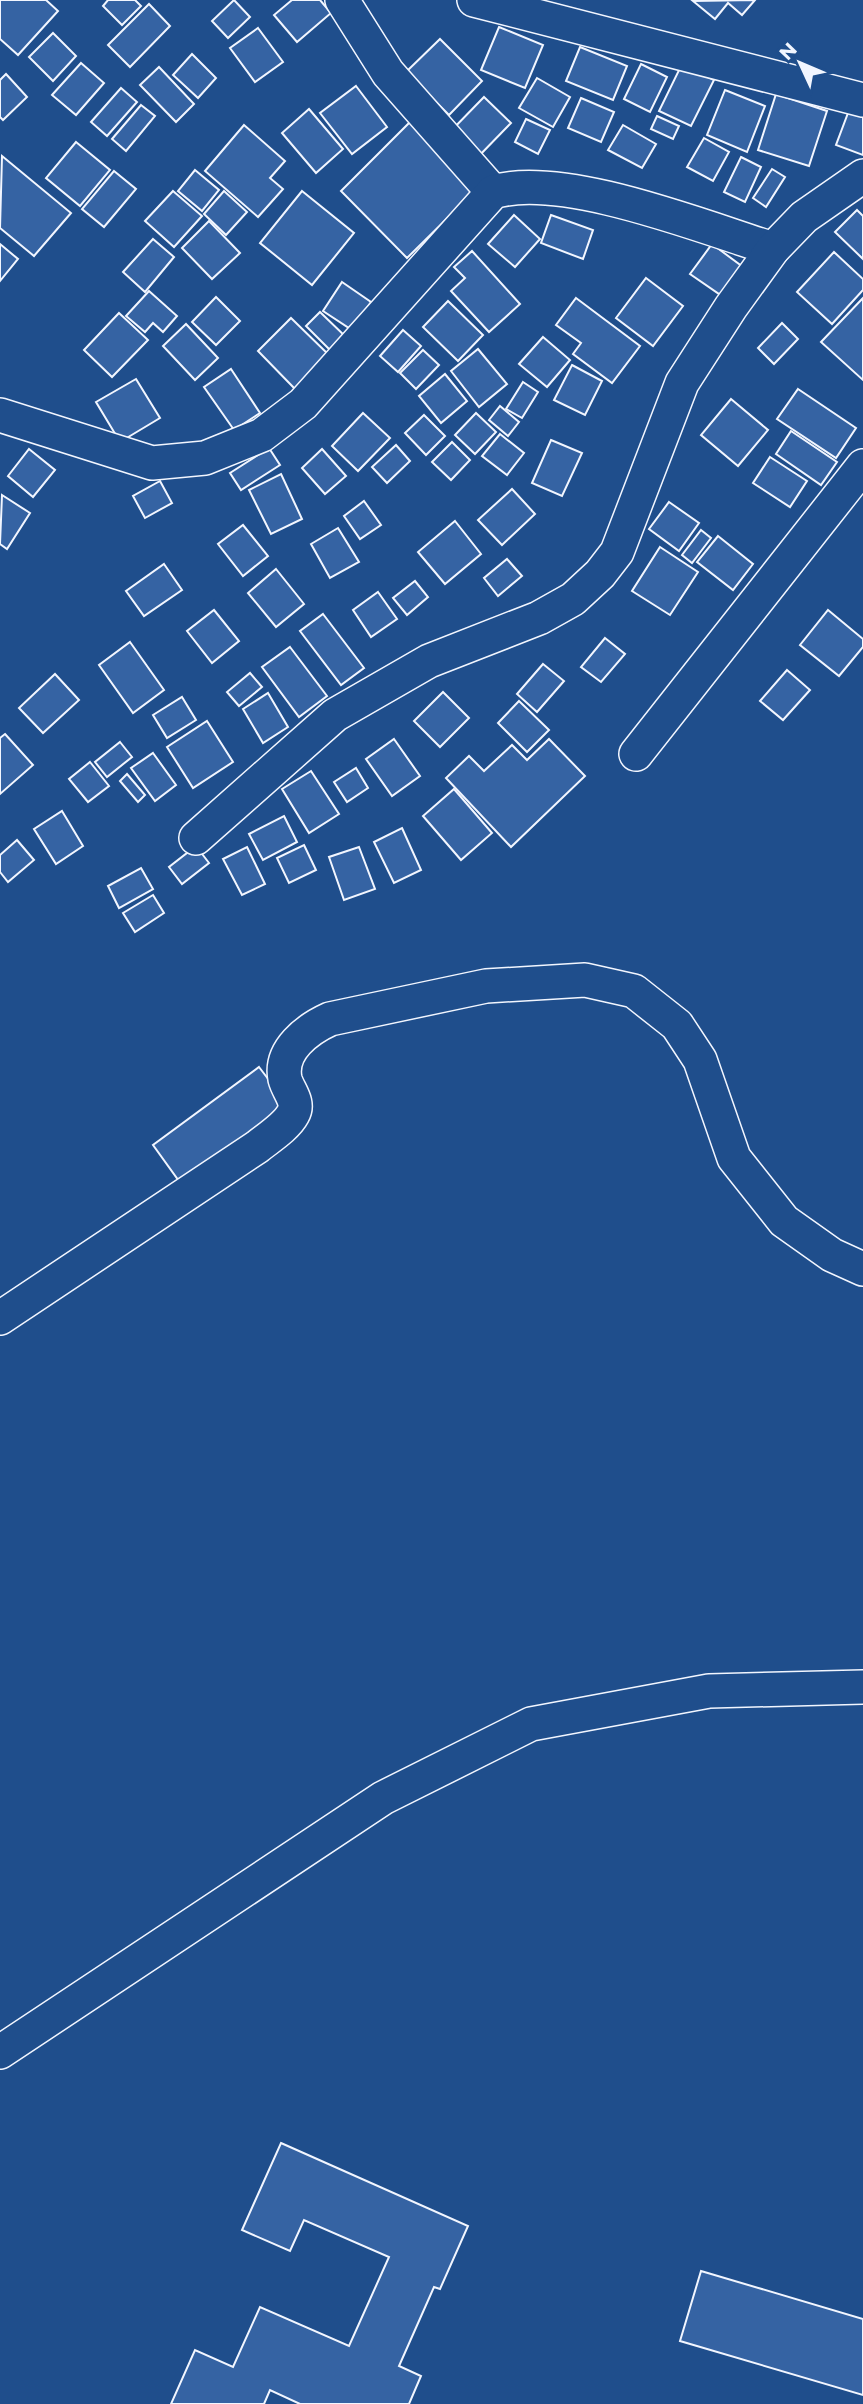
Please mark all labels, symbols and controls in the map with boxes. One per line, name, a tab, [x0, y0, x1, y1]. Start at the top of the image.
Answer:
north arrow	[765, 28, 835, 98]
text: N	[775, 38, 802, 65]

